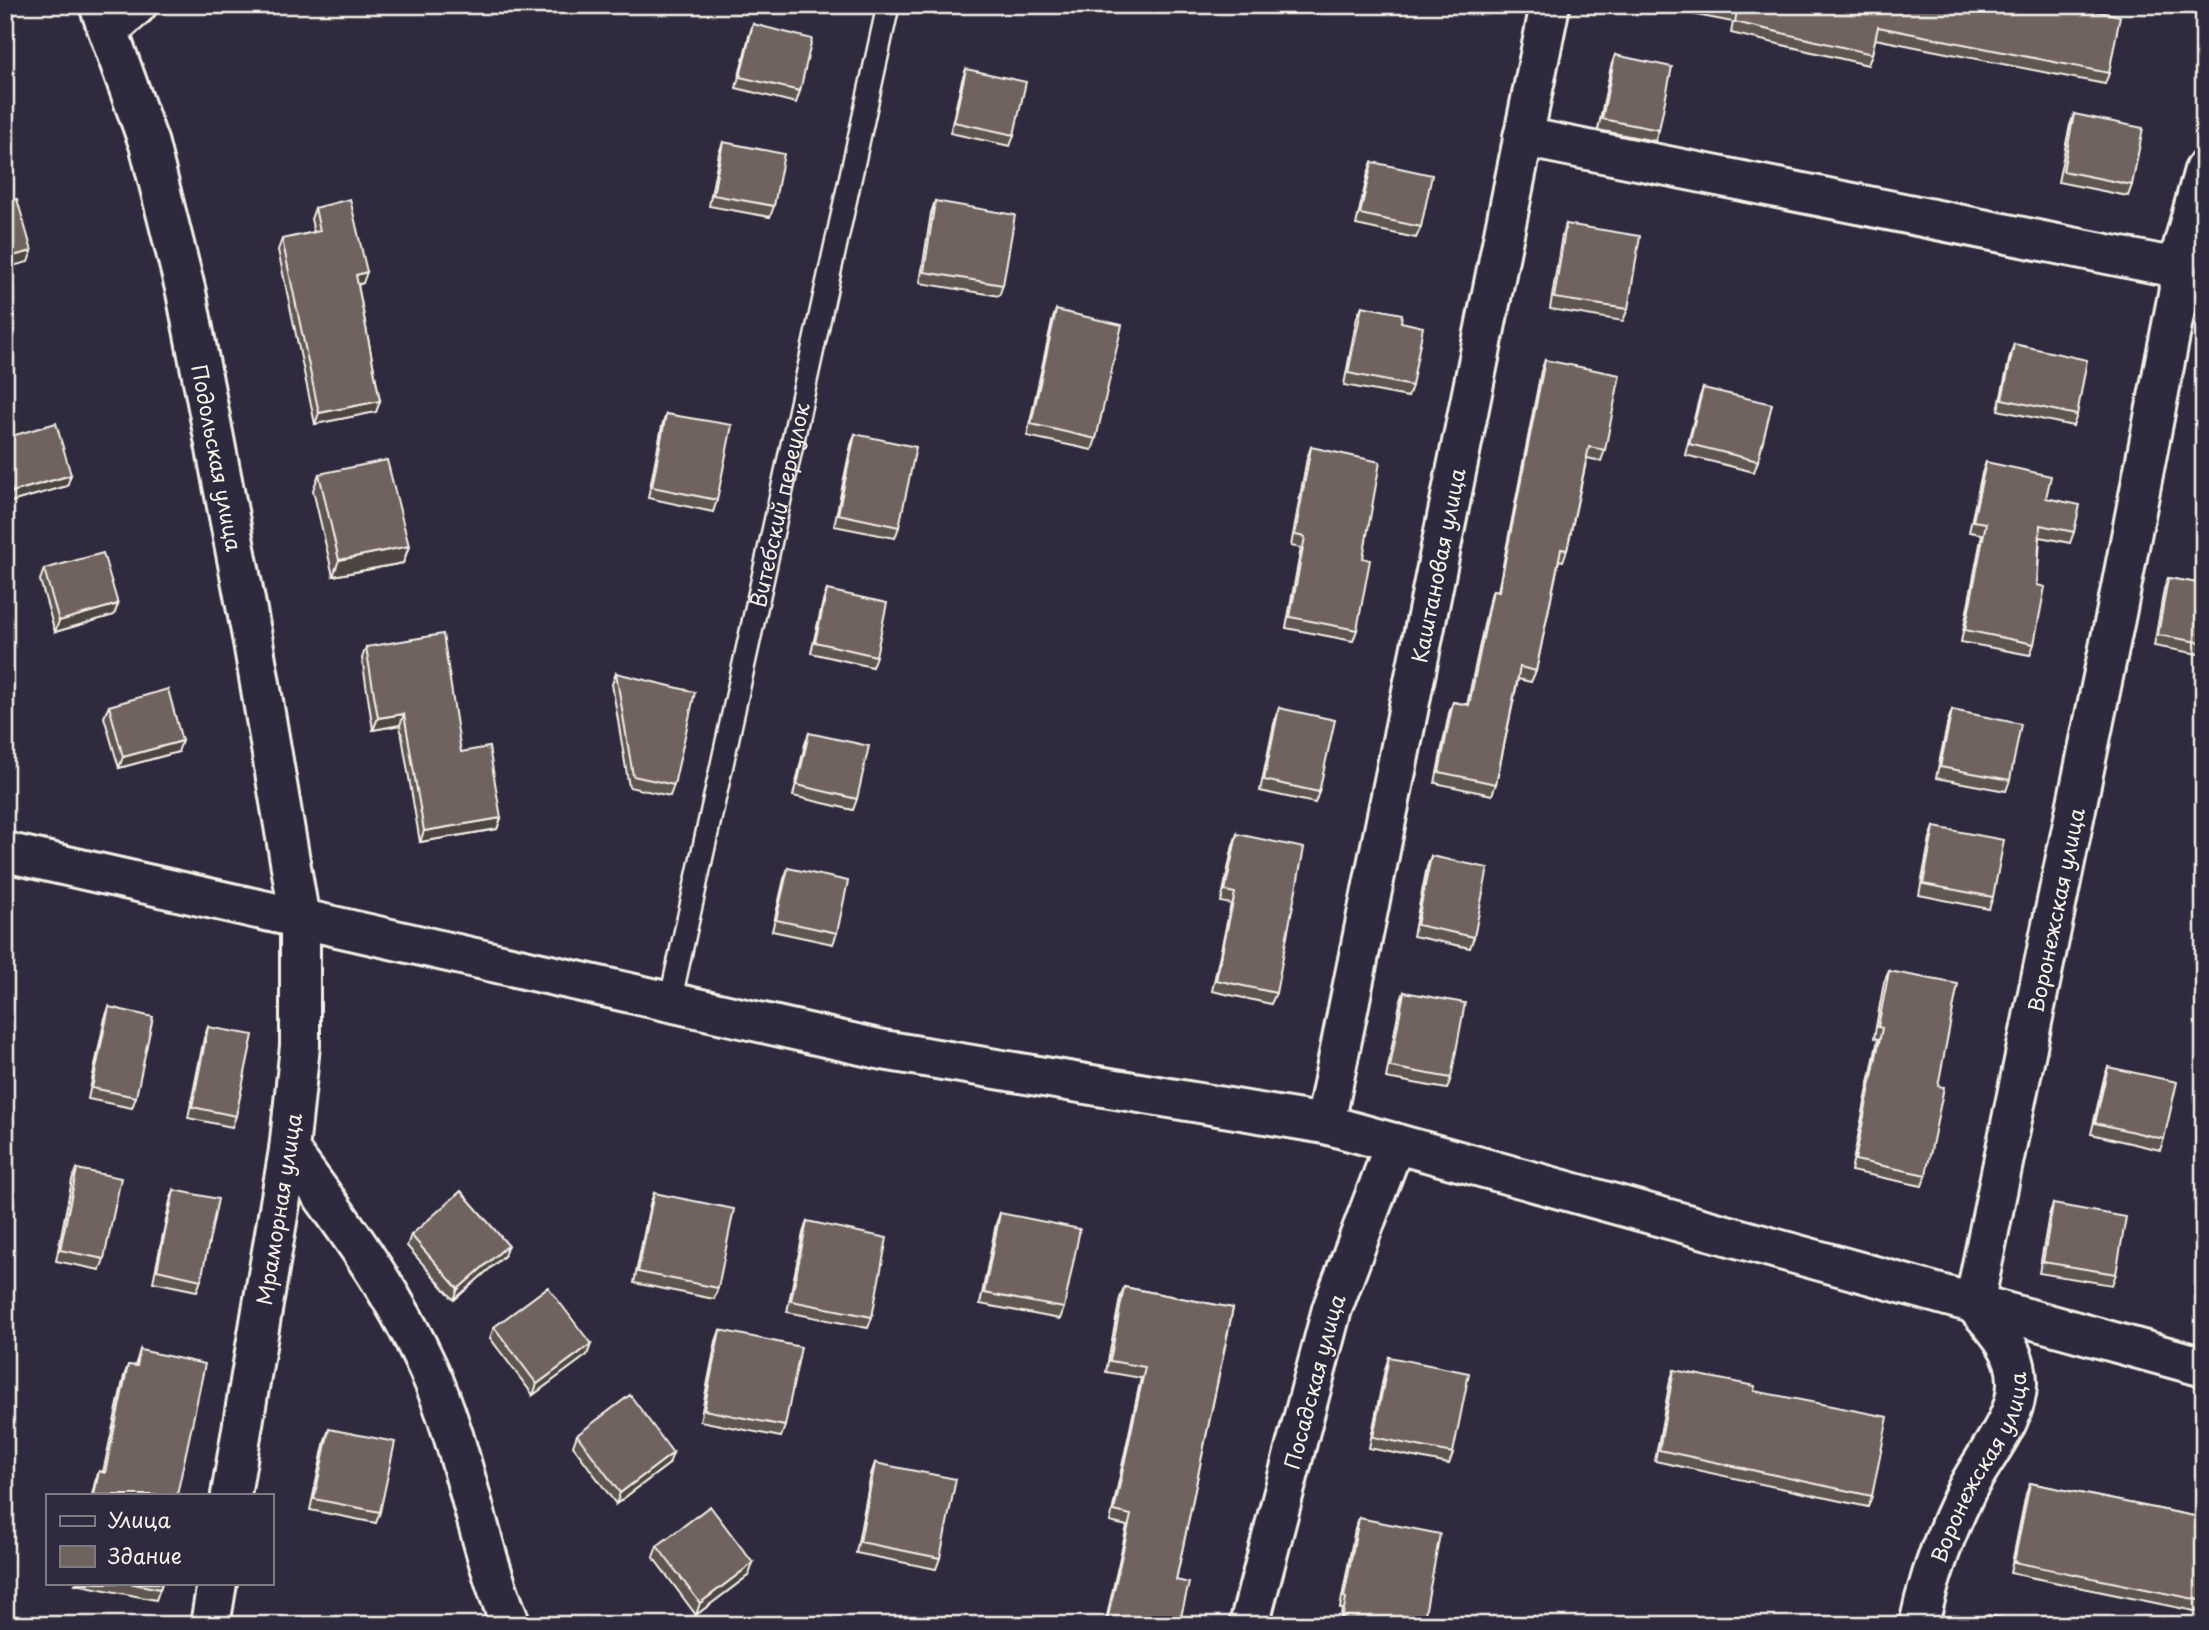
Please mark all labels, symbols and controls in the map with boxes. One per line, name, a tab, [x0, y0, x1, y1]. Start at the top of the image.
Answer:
street label: Подольская улица	[184, 362, 251, 555]
street label: Витебский переулок	[741, 399, 817, 610]
street label: Каштановая улица	[1402, 464, 1473, 665]
street label: Воронежская улица	[2018, 804, 2092, 1015]
street label: Мраморная улица	[247, 1110, 309, 1307]
street label: Посадская улица	[1275, 1288, 1353, 1473]
street label: Воронежская улица	[1921, 1371, 2033, 1567]
legend	[46, 1494, 273, 1584]
text: Улица	[108, 1503, 171, 1535]
text: Здание	[108, 1539, 182, 1571]

